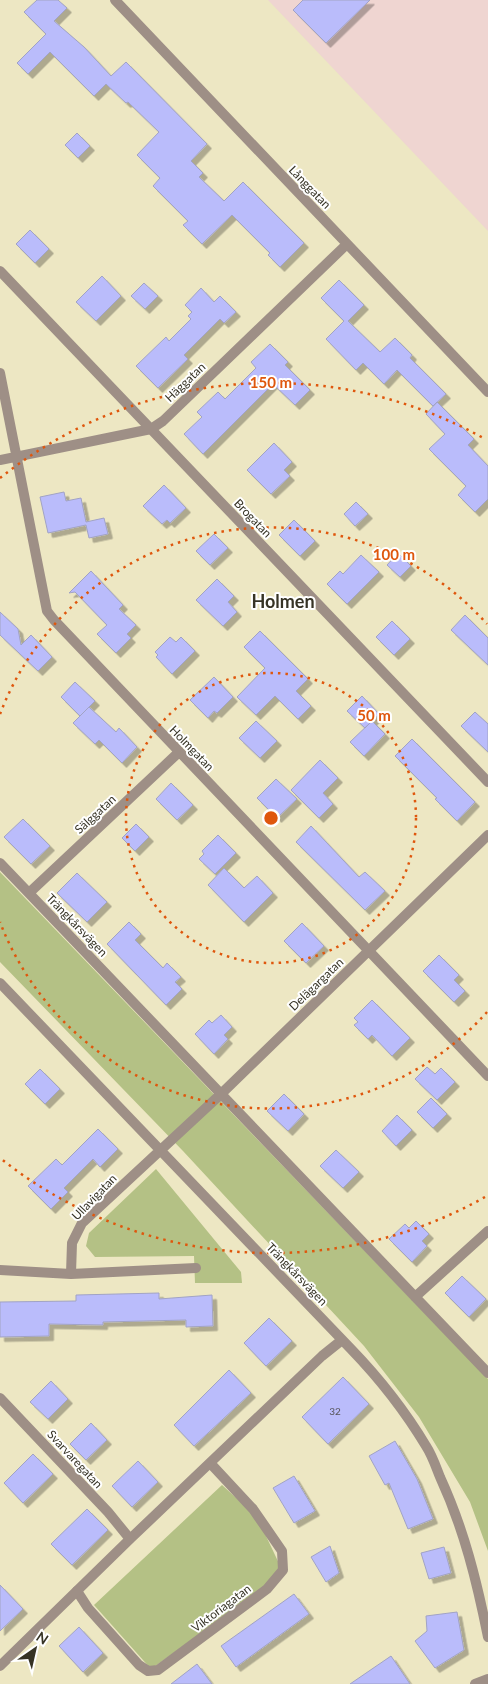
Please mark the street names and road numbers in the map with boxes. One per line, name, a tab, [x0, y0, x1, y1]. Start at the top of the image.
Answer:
street label: Långgatan	[286, 162, 334, 212]
street label: Häggatan	[162, 359, 208, 405]
street label: Brogatan	[231, 496, 275, 540]
street label: Holmgatan	[167, 722, 217, 774]
street label: Sälggatan	[71, 791, 119, 837]
street label: Trängkårsvägen	[43, 890, 111, 960]
street label: Delägargatan	[286, 954, 346, 1014]
street label: Ullavigatan	[68, 1171, 120, 1223]
street label: Trängkårsvägen	[263, 1239, 331, 1309]
street label: Svarvaregatan	[44, 1427, 106, 1491]
street label: Viktoriagatan	[188, 1581, 254, 1635]

